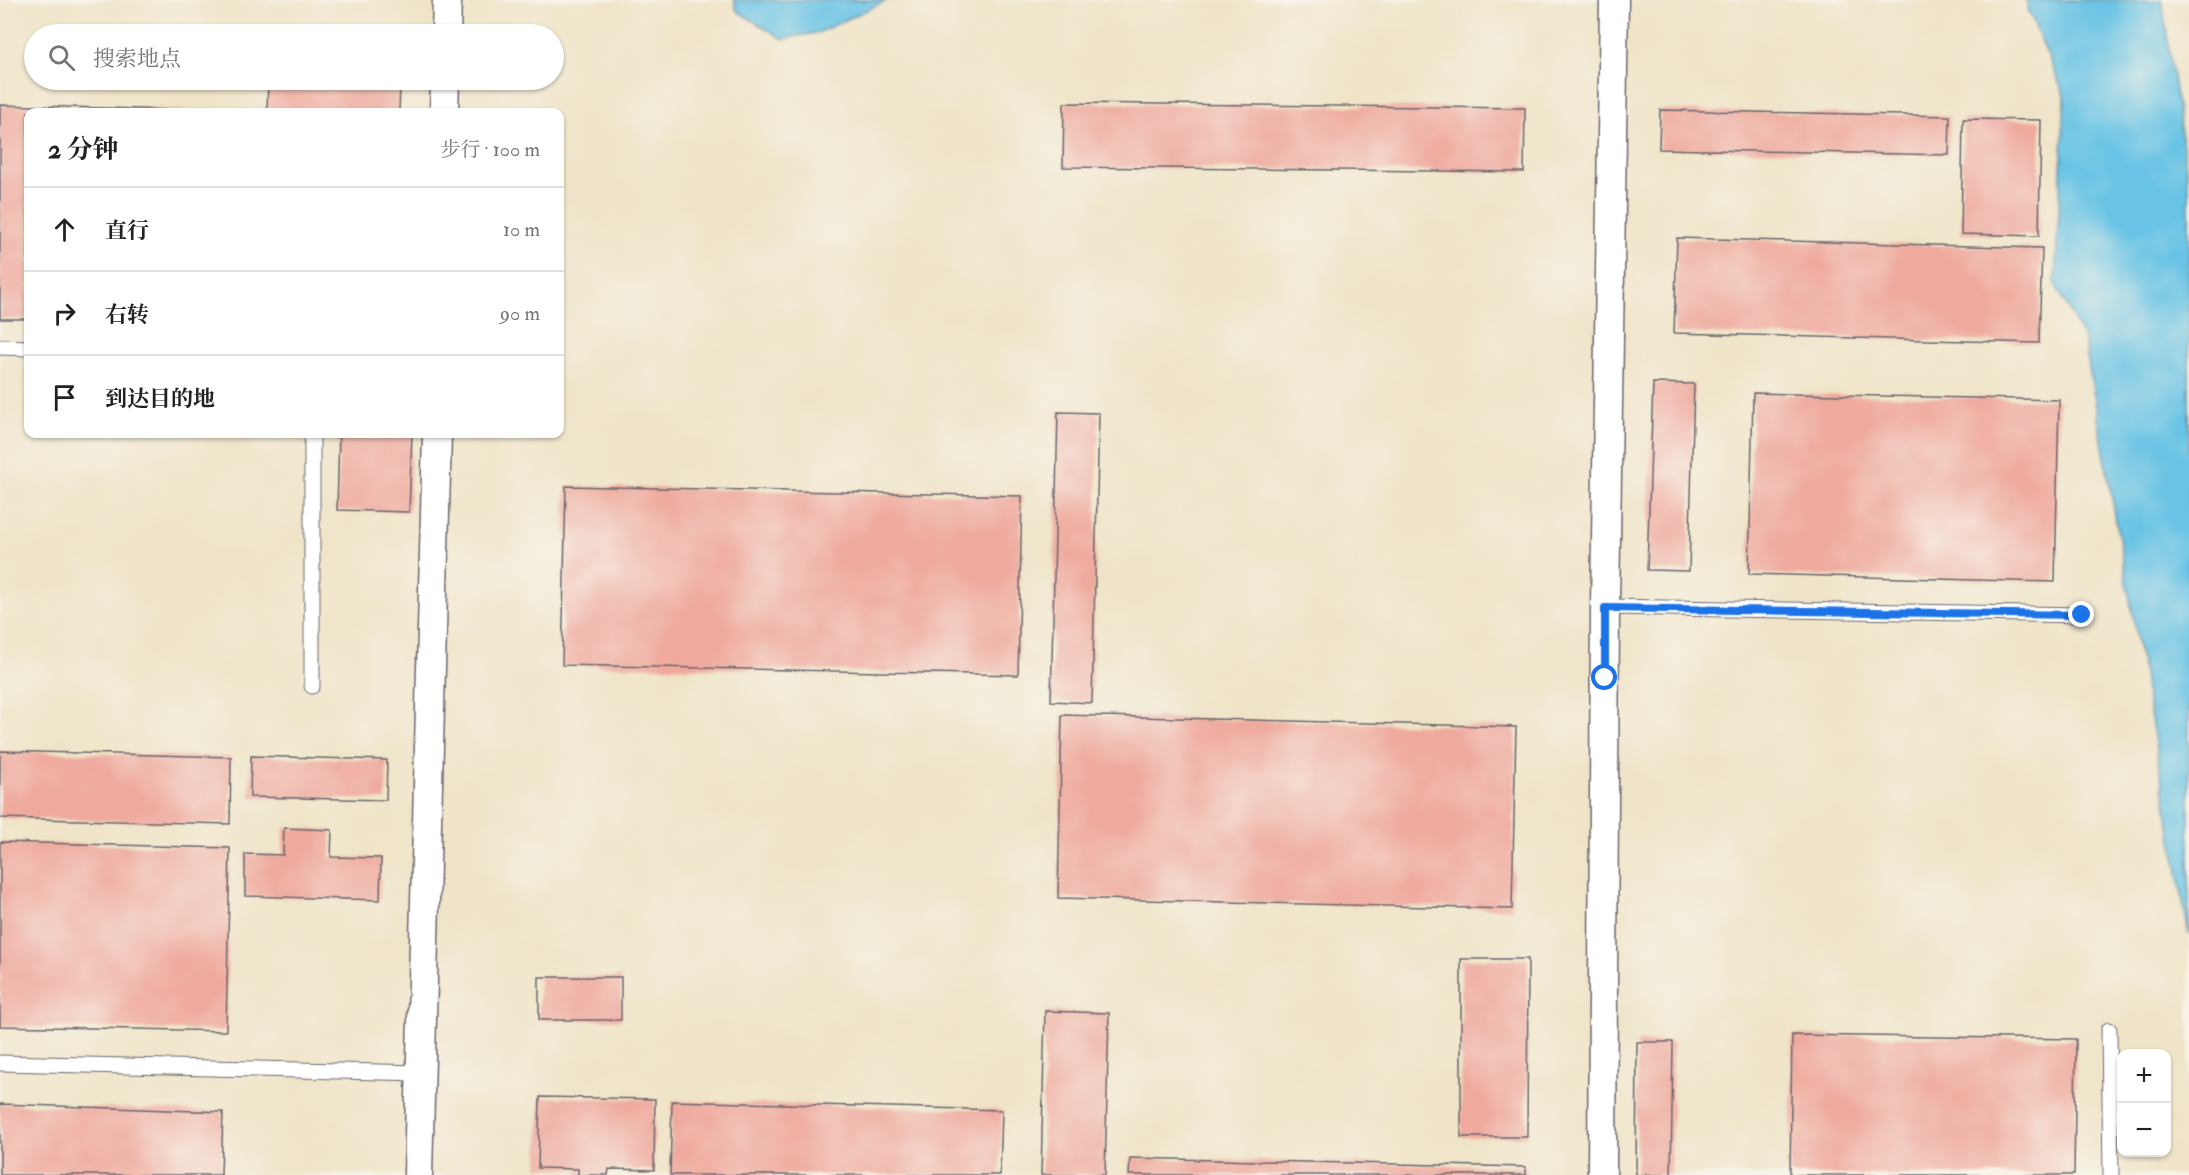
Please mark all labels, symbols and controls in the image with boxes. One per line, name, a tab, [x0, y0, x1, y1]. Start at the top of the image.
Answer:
search box	[24, 24, 564, 90]
icon: search	[45, 41, 78, 74]
text: 搜索地点	[93, 45, 181, 73]
text: 2 分钟	[48, 134, 119, 166]
text: 步行 · 100 m	[440, 137, 540, 162]
icon: ahead	[48, 213, 81, 246]
text: 直行	[105, 217, 149, 245]
text: 10 m	[503, 217, 540, 242]
icon: right	[48, 297, 81, 330]
text: 右转	[105, 301, 149, 329]
text: 90 m	[500, 301, 540, 326]
icon: arrive	[48, 381, 81, 414]
text: 到达目的地	[105, 385, 215, 413]
route end	[2068, 601, 2094, 627]
route start	[1591, 664, 1617, 690]
map controls	[2117, 1049, 2171, 1157]
button: +	[2117, 1049, 2171, 1103]
button: −	[2117, 1103, 2171, 1157]

